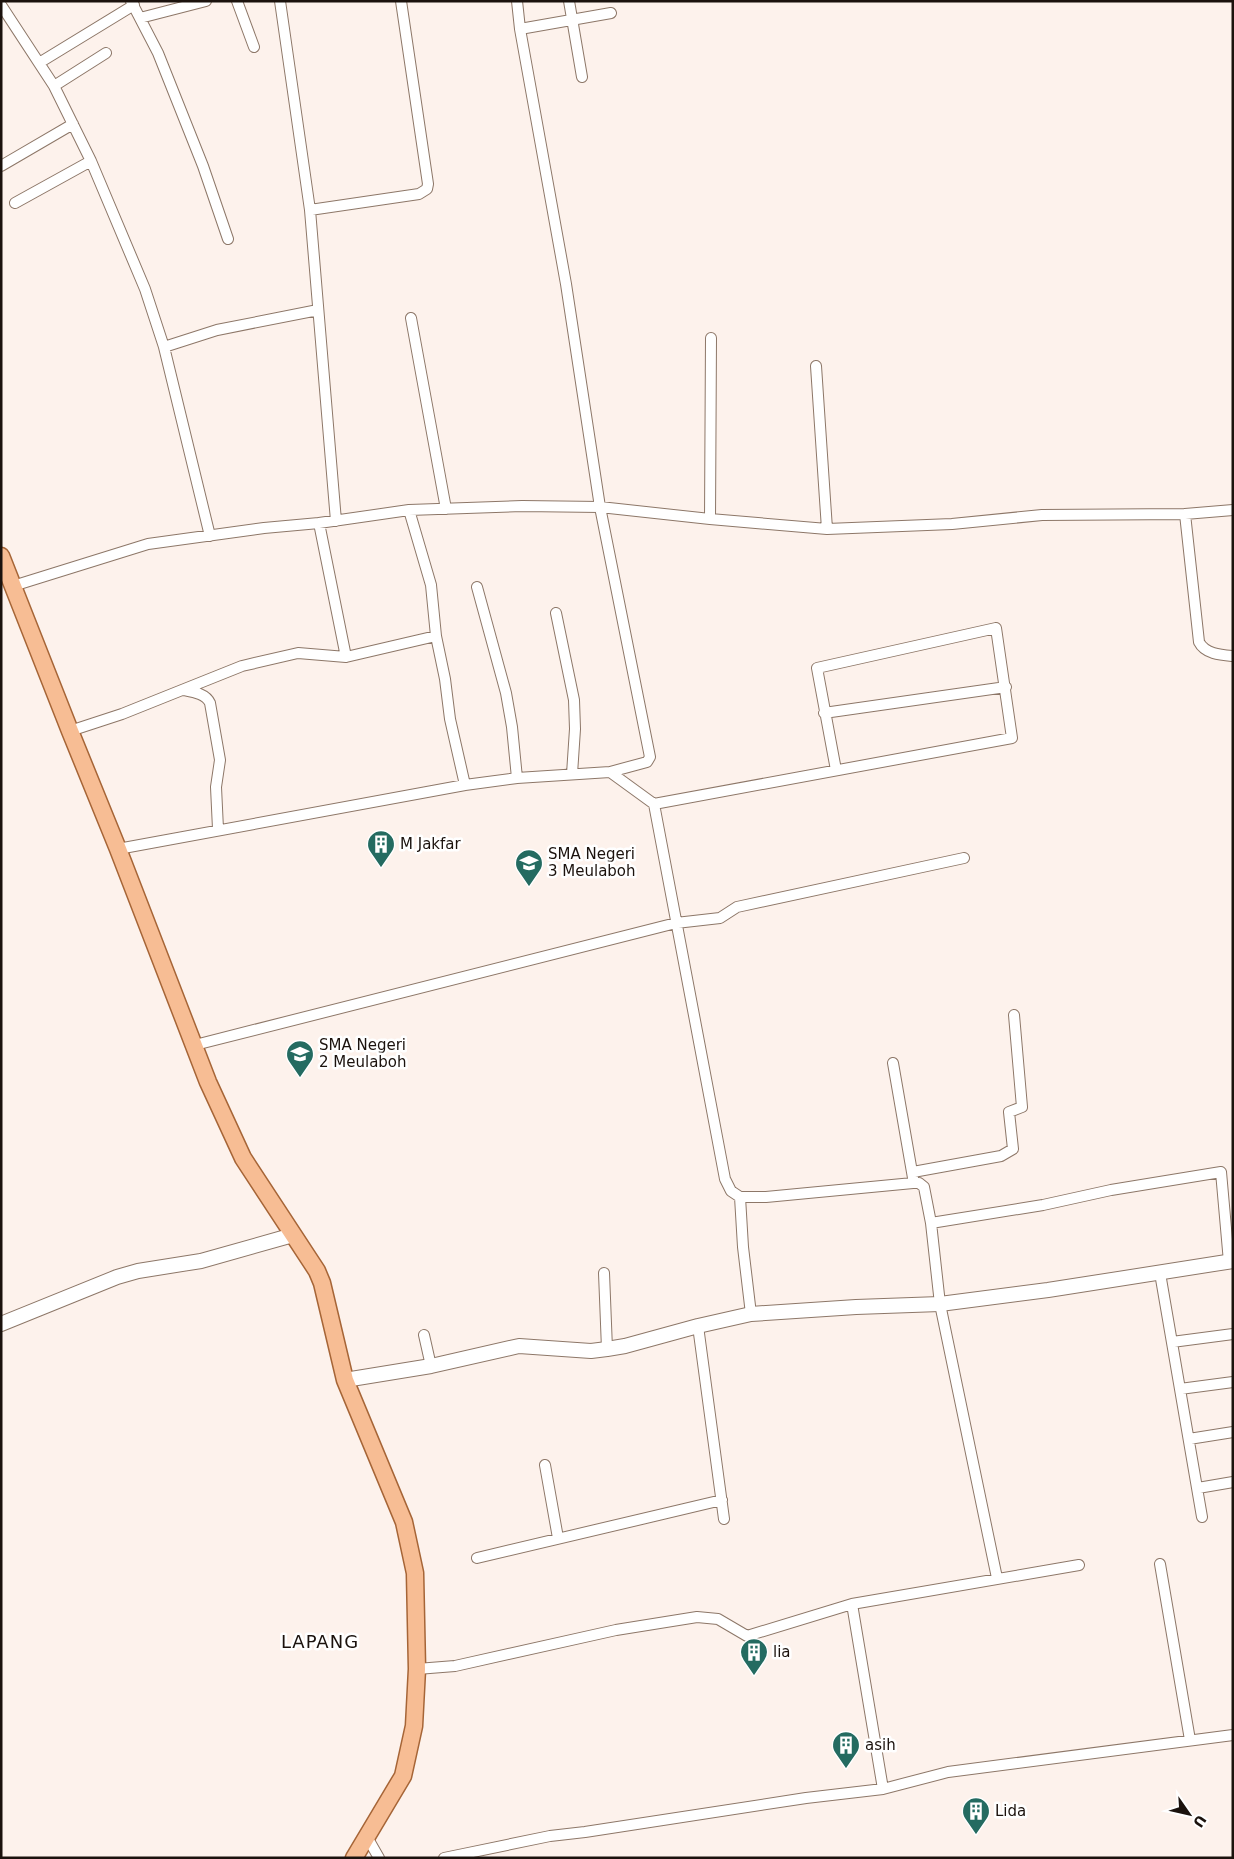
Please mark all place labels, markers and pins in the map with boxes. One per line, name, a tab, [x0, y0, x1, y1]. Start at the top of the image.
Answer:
building icon: M Jakfar	[366, 829, 396, 868]
place label: M Jakfar	[400, 835, 461, 853]
place label: SMA Negeri 3 Meulaboh	[548, 845, 636, 880]
school or university icon: SMA Negeri 3 Meulaboh	[514, 848, 544, 887]
place label: SMA Negeri 2 Meulaboh	[319, 1036, 407, 1071]
school or university icon: SMA Negeri 2 Meulaboh	[285, 1039, 315, 1078]
building icon: lia	[739, 1637, 769, 1676]
place label: lia	[773, 1643, 791, 1661]
building icon: asih	[831, 1730, 861, 1769]
place label: asih	[865, 1736, 896, 1754]
building icon: Lida	[961, 1796, 991, 1835]
place label: Lida	[995, 1802, 1026, 1820]

